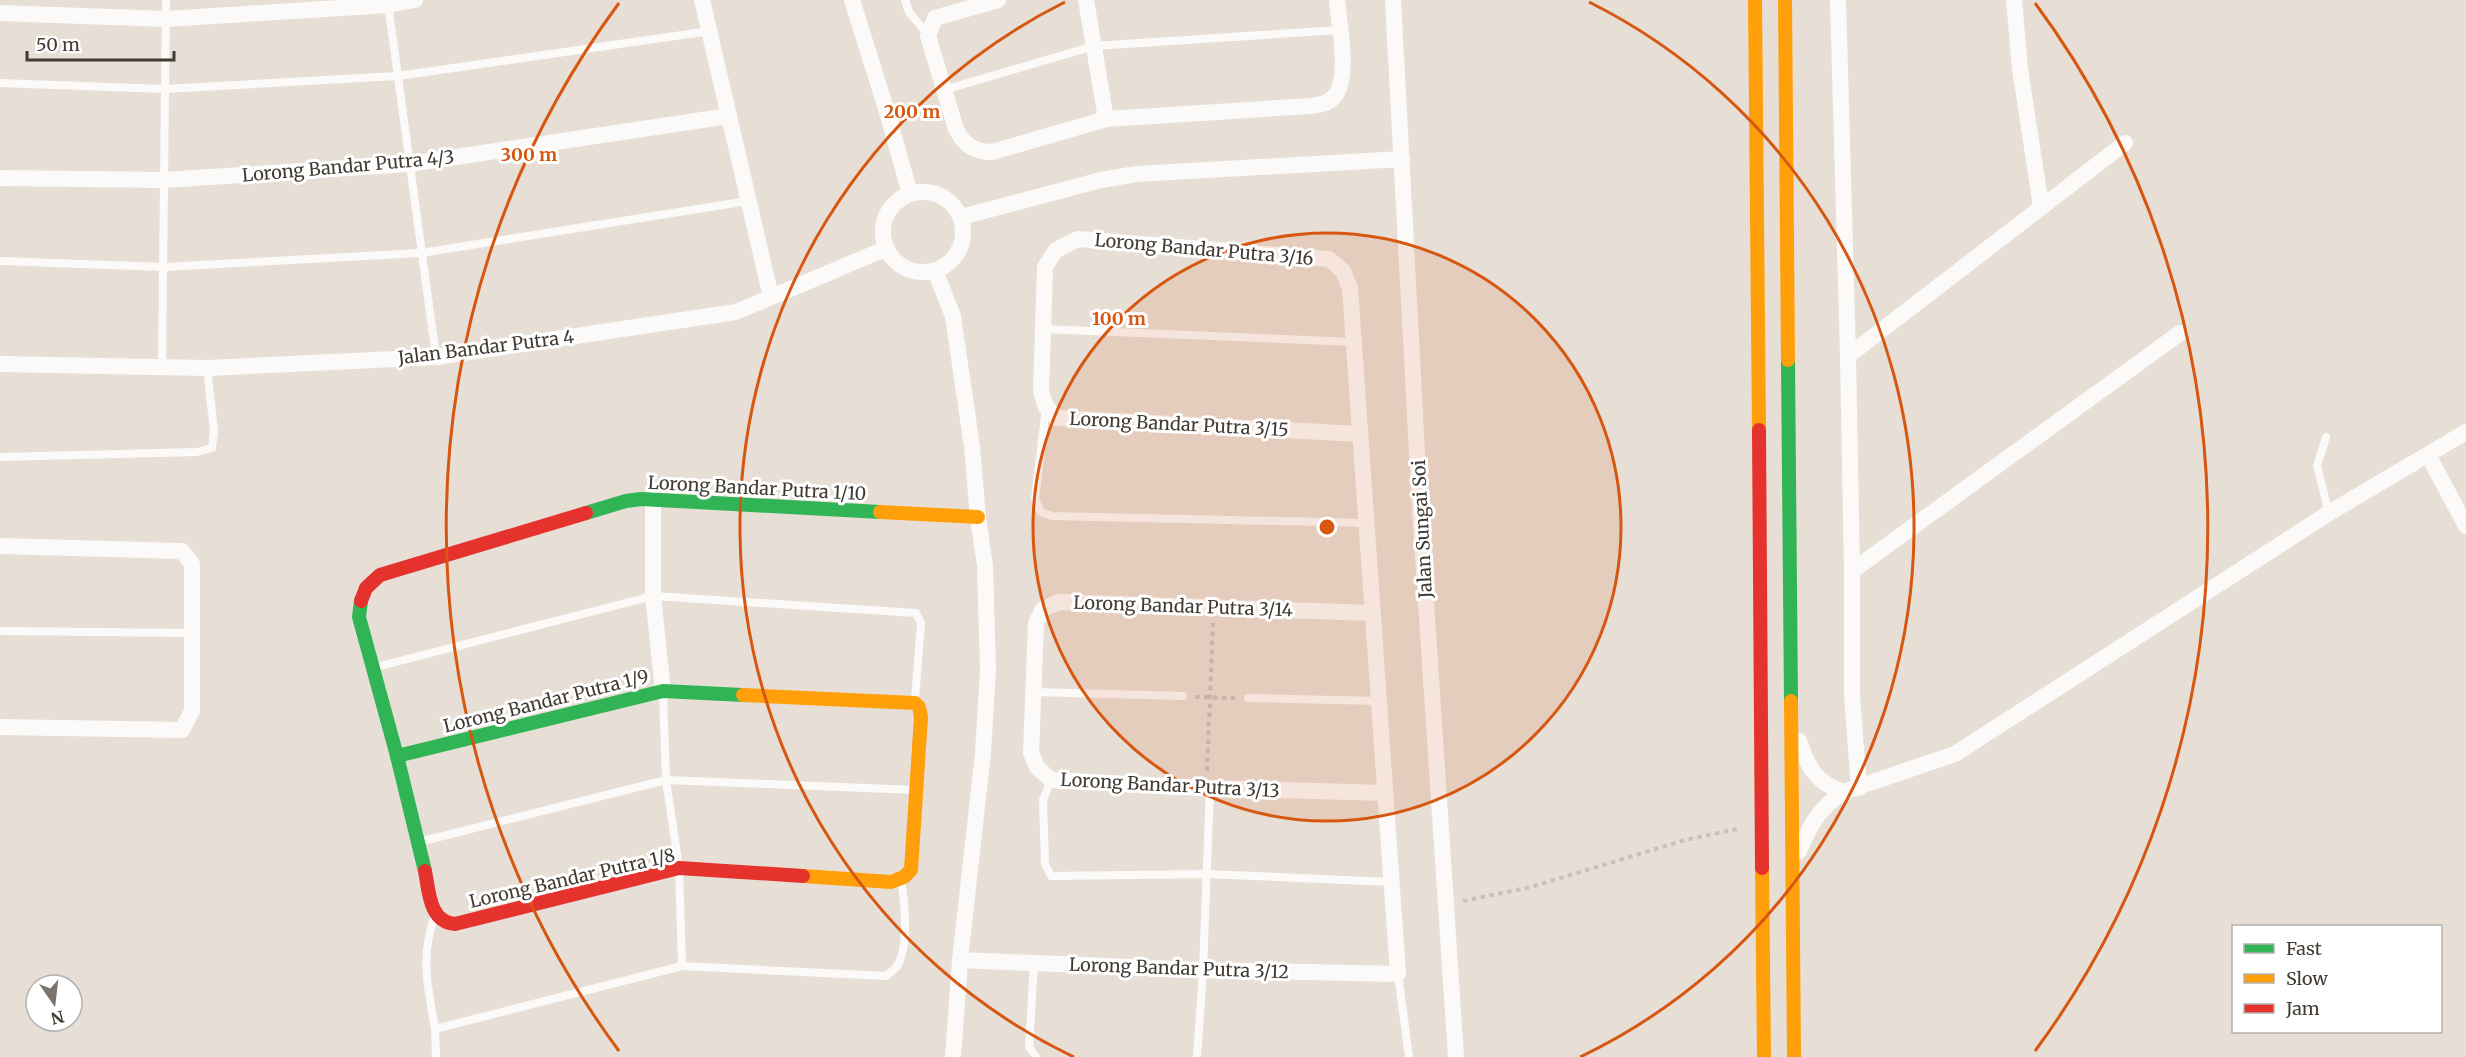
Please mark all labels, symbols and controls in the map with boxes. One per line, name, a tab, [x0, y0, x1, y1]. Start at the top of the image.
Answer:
scale bar	[27, 24, 174, 62]
text: 50 m	[36, 33, 80, 56]
text: 200 m	[884, 100, 940, 123]
text: 300 m	[501, 143, 557, 166]
street label: Lorong Bandar Putra 4/3	[241, 145, 455, 187]
street label: Lorong Bandar Putra 3/16	[1093, 228, 1315, 270]
text: 100 m	[1092, 307, 1146, 330]
street label: Jalan Bandar Putra 4	[396, 325, 575, 369]
street label: Lorong Bandar Putra 3/15	[1069, 407, 1289, 441]
street label: Jalan Sungai Soi	[1407, 459, 1437, 600]
street label: Lorong Bandar Putra 1/10	[647, 471, 867, 505]
centre of rings	[1317, 517, 1337, 537]
street label: Lorong Bandar Putra 3/14	[1073, 591, 1293, 621]
street label: Lorong Bandar Putra 1/9	[441, 664, 651, 738]
street label: Lorong Bandar Putra 3/13	[1060, 768, 1280, 802]
street label: Lorong Bandar Putra 1/8	[467, 843, 677, 913]
legend	[2232, 925, 2442, 1033]
text: Fast	[2286, 937, 2322, 960]
street label: Lorong Bandar Putra 3/12	[1069, 953, 1289, 983]
text: Slow	[2286, 967, 2329, 990]
north arrow	[24, 973, 84, 1033]
text: Jam	[2285, 997, 2320, 1020]
text: N	[49, 1006, 66, 1029]

